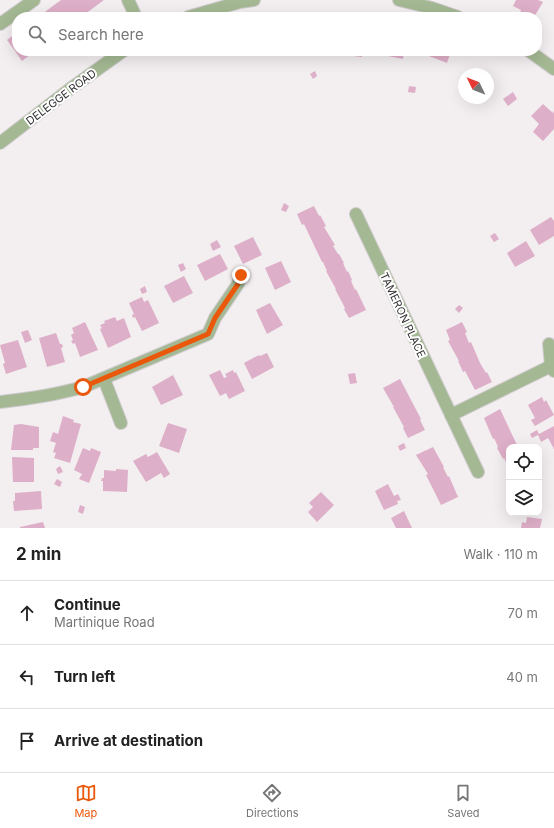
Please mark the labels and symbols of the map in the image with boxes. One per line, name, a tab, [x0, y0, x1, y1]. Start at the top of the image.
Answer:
street label: DELEGGE ROAD	[23, 66, 99, 128]
north arrow	[458, 68, 494, 104]
route end	[232, 266, 250, 284]
street label: TAMERON PLACE	[377, 270, 429, 360]
route start	[74, 378, 92, 396]

